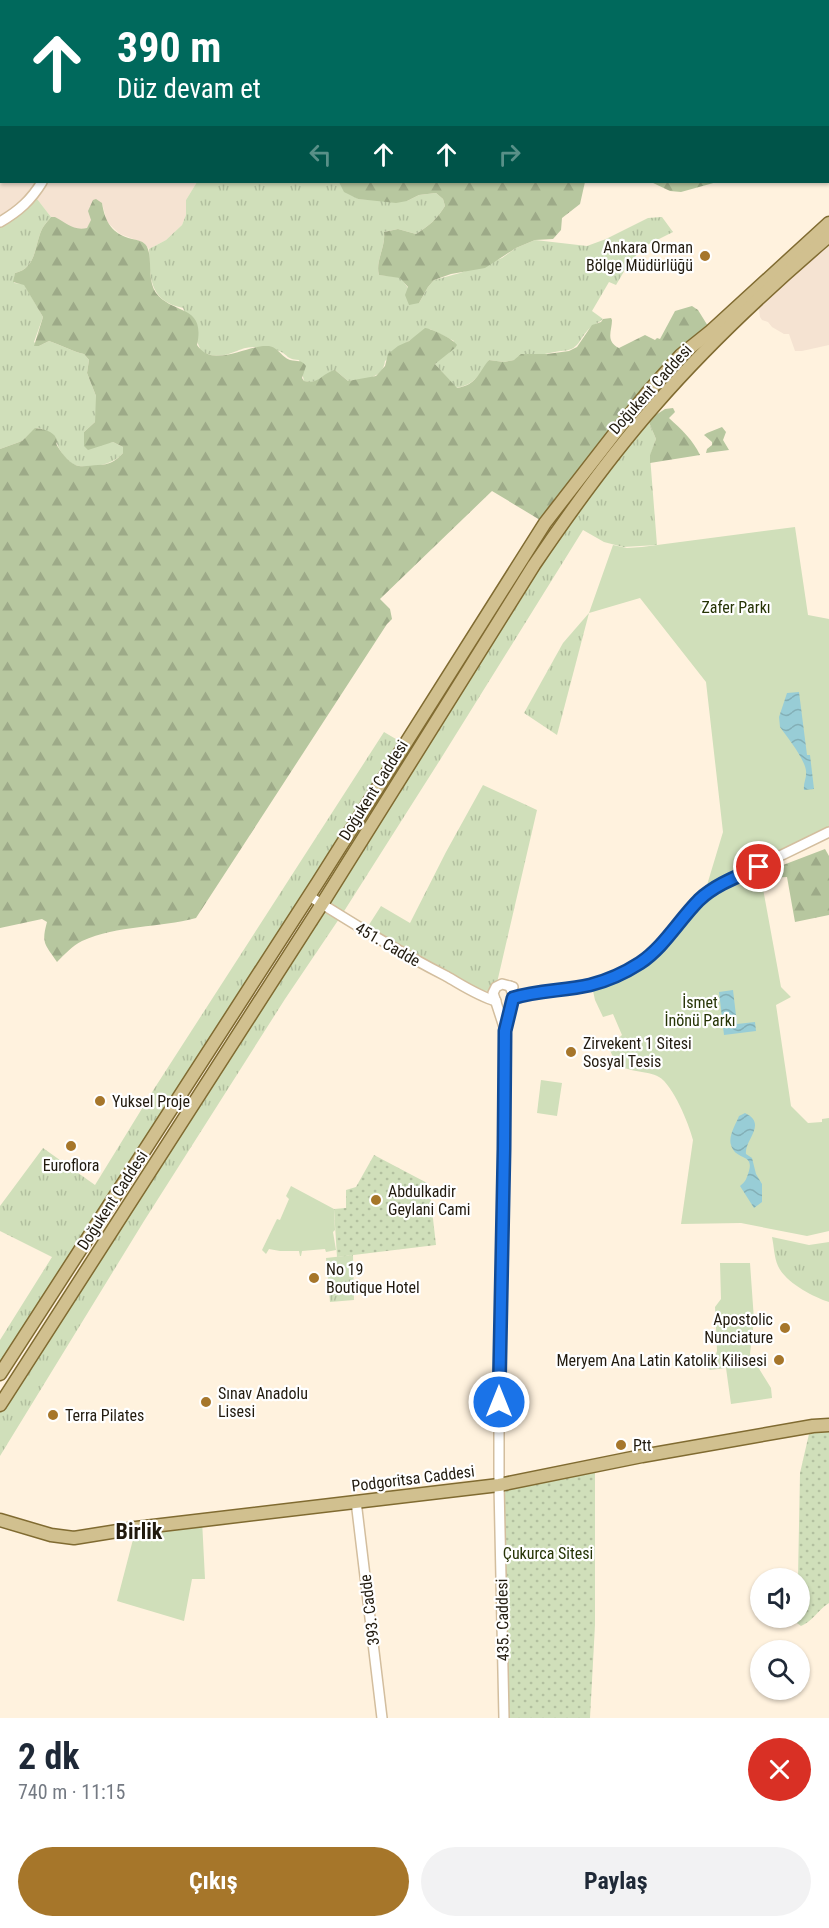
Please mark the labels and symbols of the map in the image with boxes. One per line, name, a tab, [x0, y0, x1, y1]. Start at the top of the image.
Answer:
place label: Ankara Orman Bölge Müdürlüğü	[586, 238, 693, 275]
marker: Ankara Orman Bölge Müdürlüğü	[698, 249, 712, 263]
street label: Doğukent Caddesi	[605, 340, 696, 438]
park label: Zafer Parkı	[701, 598, 771, 617]
street label: Doğukent Caddesi	[335, 737, 412, 844]
pin	[733, 841, 784, 892]
street label: 451. Cadde	[352, 918, 424, 971]
park label: İsmet İnönü Parkı	[664, 993, 736, 1030]
place label: Zirvekent 1 Sitesi Sosyal Tesis	[583, 1034, 692, 1071]
marker: Zirvekent 1 Sitesi Sosyal Tesis	[564, 1045, 578, 1059]
place label: Yuksel Proje	[112, 1092, 190, 1111]
marker: Yuksel Proje	[93, 1094, 107, 1108]
marker: Euroflora	[64, 1139, 78, 1153]
street label: Doğukent Caddesi	[73, 1147, 152, 1253]
place label: Euroflora	[43, 1156, 99, 1175]
place label: Abdulkadir Geylani Cami	[388, 1182, 470, 1219]
marker: Abdulkadir Geylani Cami	[369, 1193, 383, 1207]
place label: No 19 Boutique Hotel	[326, 1260, 420, 1297]
marker: No 19 Boutique Hotel	[307, 1271, 321, 1285]
place label: Apostolic Nunciature	[704, 1310, 773, 1347]
marker: Apostolic Nunciature	[778, 1321, 792, 1335]
place label: Meryem Ana Latin Katolik Kilisesi	[556, 1351, 767, 1370]
marker: Meryem Ana Latin Katolik Kilisesi	[772, 1353, 786, 1367]
position arrow	[467, 1370, 531, 1434]
place label: Sınav Anadolu Lisesi	[218, 1384, 308, 1421]
marker: Sınav Anadolu Lisesi	[199, 1395, 213, 1409]
place label: Terra Pilates	[65, 1406, 144, 1425]
marker: Terra Pilates	[46, 1408, 60, 1422]
place label: Ptt	[633, 1436, 652, 1455]
marker: Ptt	[614, 1438, 628, 1452]
street label: Podgoritsa Caddesi	[351, 1462, 476, 1495]
district label: Birlik	[116, 1519, 163, 1544]
park label: Çukurca Sitesi	[503, 1544, 593, 1563]
street label: 393. Cadde	[356, 1573, 383, 1647]
street label: 435. Caddesi	[492, 1578, 513, 1661]

